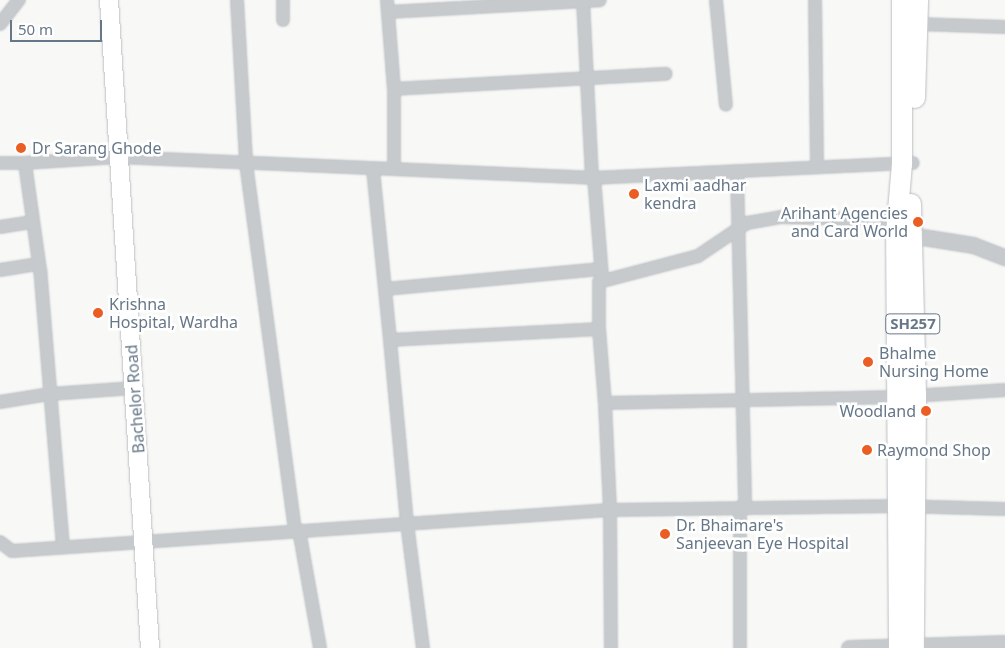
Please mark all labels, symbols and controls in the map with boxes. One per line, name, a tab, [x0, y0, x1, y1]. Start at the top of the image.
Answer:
scale bar	[12, 10, 105, 42]
text: 50 m	[18, 19, 53, 39]
place label: Dr Sarang Ghode	[32, 138, 161, 158]
marker: Dr Sarang Ghode	[14, 141, 28, 155]
place label: Laxmi aadhar kendra	[644, 175, 746, 213]
marker: Laxmi aadhar kendra	[628, 188, 640, 200]
place label: Arihant Agencies and Card World	[781, 203, 908, 241]
marker: Arihant Agencies and Card World	[912, 216, 924, 228]
place label: Krishna Hospital, Wardha	[109, 294, 238, 332]
marker: Krishna Hospital, Wardha	[91, 306, 105, 320]
road number: SH257	[884, 312, 942, 336]
place label: Bhalme Nursing Home	[879, 343, 989, 381]
street label: Bachelor Road	[122, 344, 148, 454]
marker: Bhalme Nursing Home	[861, 355, 875, 369]
place label: Woodland	[839, 401, 916, 421]
marker: Woodland	[920, 405, 932, 417]
place label: Raymond Shop	[877, 440, 991, 460]
marker: Raymond Shop	[861, 444, 873, 456]
place label: Dr. Bhaimare's Sanjeevan Eye Hospital	[676, 515, 849, 553]
marker: Dr. Bhaimare's Sanjeevan Eye Hospital	[658, 527, 672, 541]

